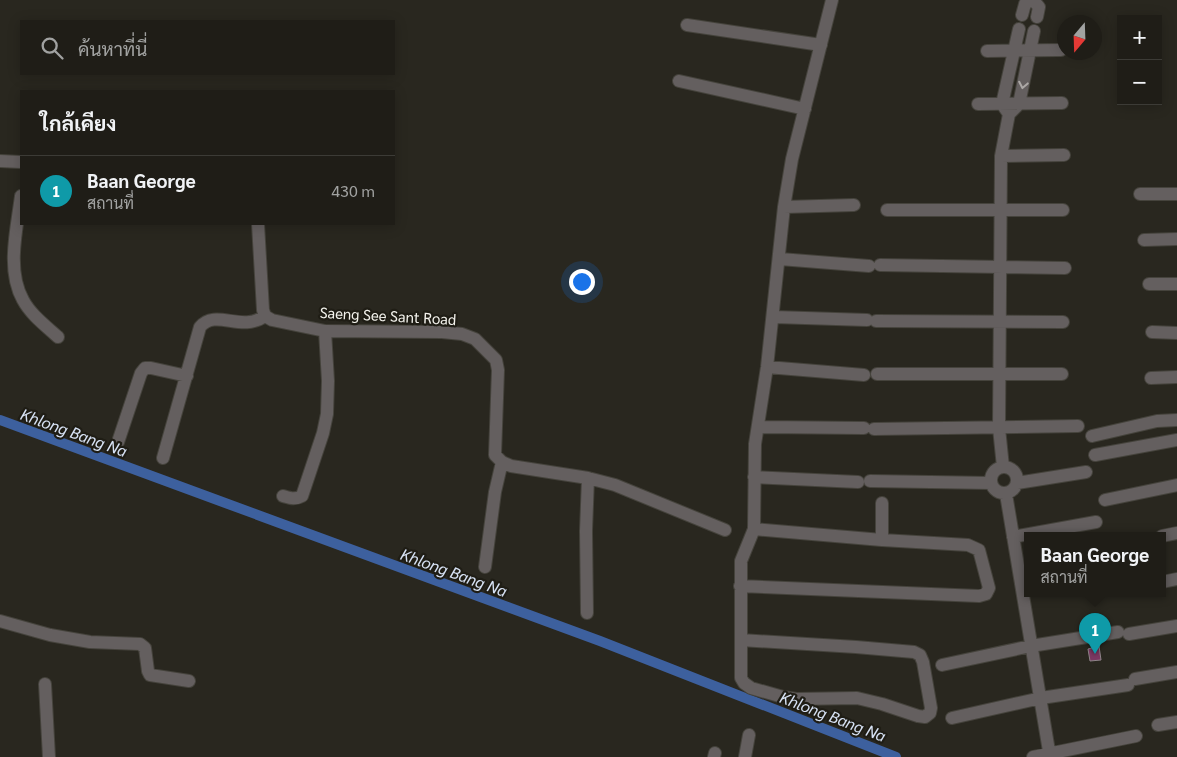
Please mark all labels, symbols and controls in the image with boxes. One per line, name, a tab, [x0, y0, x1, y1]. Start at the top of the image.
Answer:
north arrow	[1057, 15, 1102, 60]
map controls	[1117, 15, 1162, 105]
button: +	[1117, 15, 1162, 60]
search box	[20, 20, 395, 75]
icon: search	[38, 34, 66, 62]
text: ค้นหาที่นี่	[78, 36, 147, 60]
button: −	[1117, 60, 1162, 105]
one-way arrow	[1018, 80, 1028, 89]
text: ใกล้เคียง	[40, 109, 116, 136]
text: Baan George	[87, 168, 196, 192]
text: 1	[51, 180, 61, 201]
text: 430 m	[331, 180, 375, 201]
text: สถานที่	[87, 192, 134, 213]
your location	[569, 269, 595, 295]
street label: Saeng See Sant Road	[319, 302, 457, 328]
water label: Khlong Bang Na	[18, 403, 131, 461]
popup	[1024, 532, 1166, 597]
text: Baan George	[1041, 542, 1149, 566]
water label: Khlong Bang Na	[398, 543, 511, 601]
text: สถานที่	[1041, 566, 1088, 587]
pin: 1	[1079, 613, 1111, 654]
water label: Khlong Bang Na	[777, 686, 889, 746]

